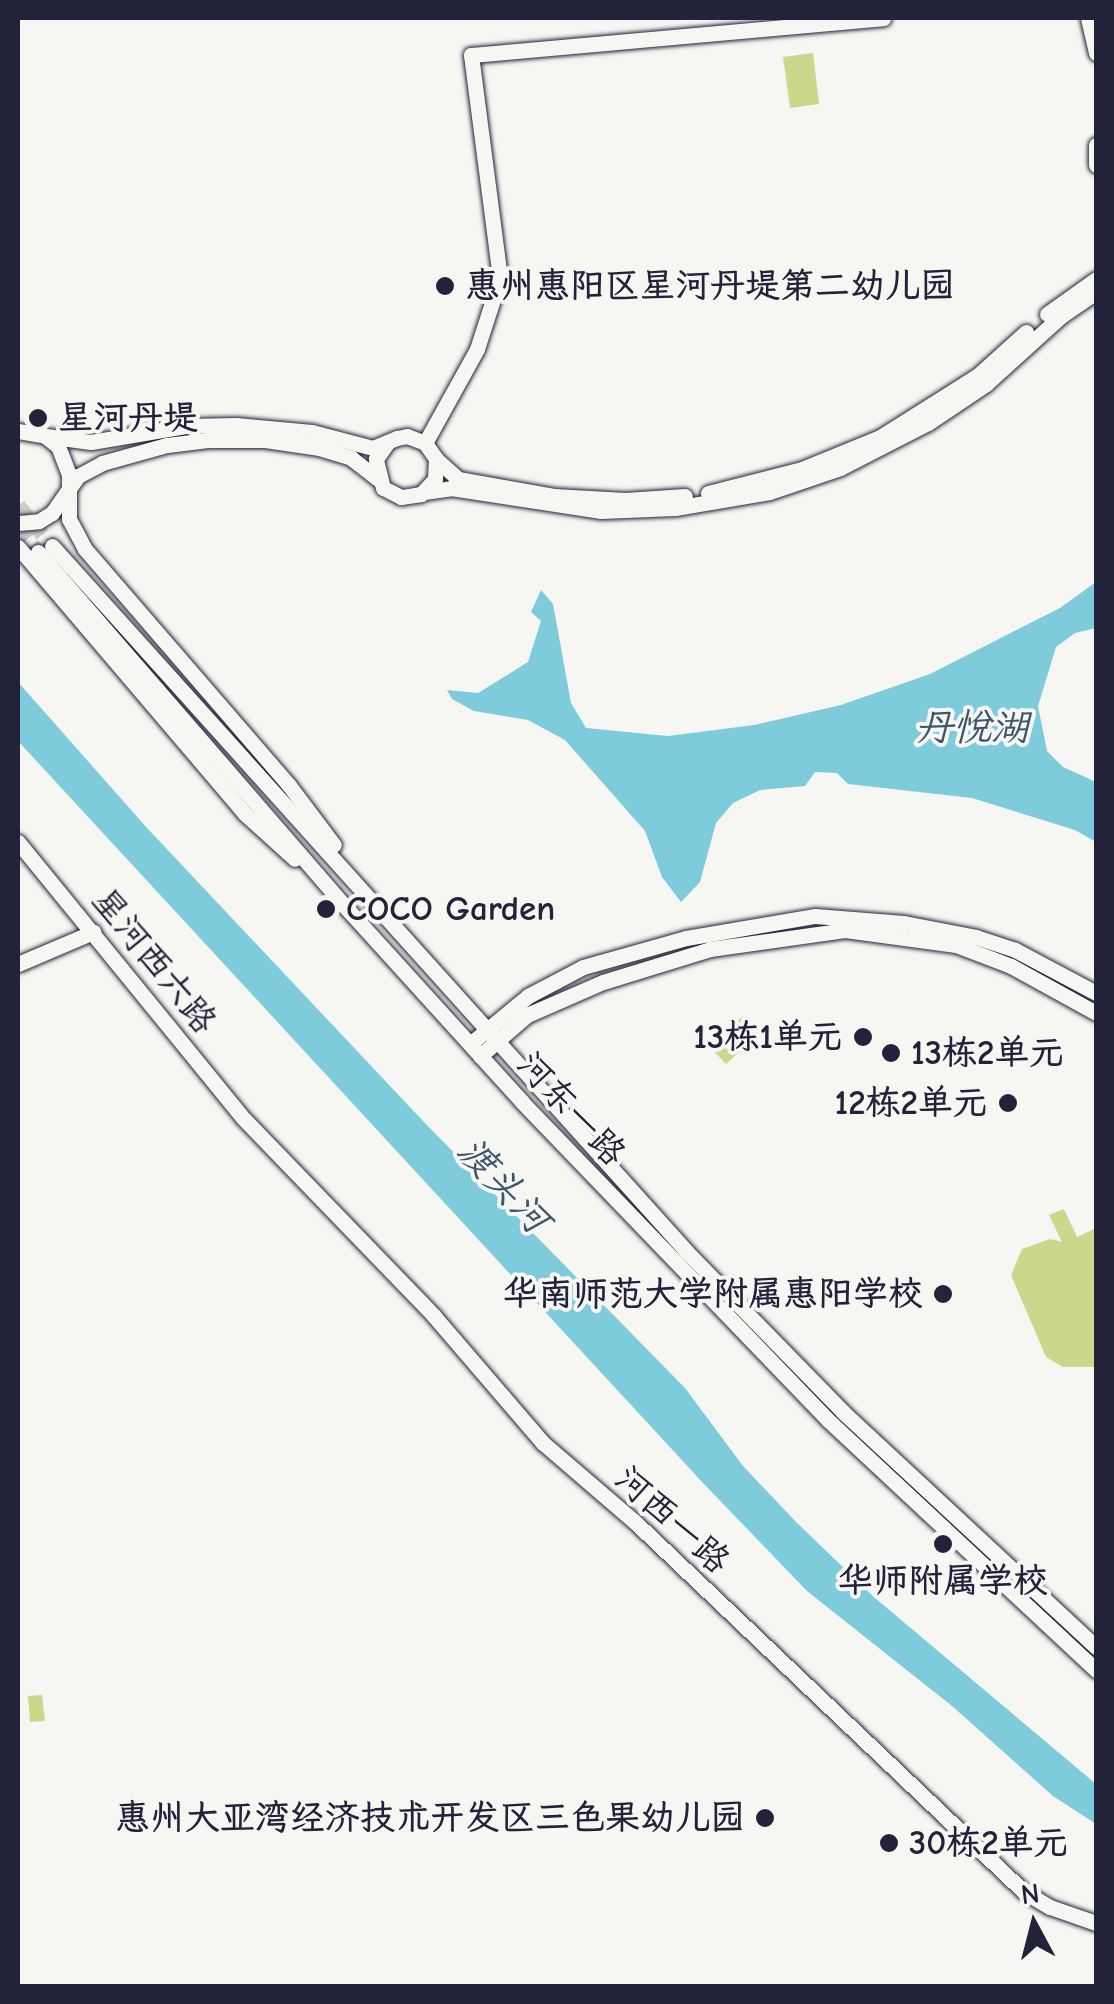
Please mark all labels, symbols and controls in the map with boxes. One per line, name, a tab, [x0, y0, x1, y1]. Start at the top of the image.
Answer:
place label: 惠州惠阳区星河丹堤第二幼儿园	[465, 265, 955, 307]
marker: 惠州惠阳区星河丹堤第二幼儿园	[434, 275, 456, 297]
place label: 星河丹堤	[58, 397, 198, 439]
marker: 星河丹堤	[27, 407, 49, 429]
water label: 丹悦湖	[915, 706, 1029, 752]
street label: 星河西六路	[83, 880, 225, 1042]
place label: COCO Garden	[346, 888, 555, 930]
marker: COCO Garden	[315, 898, 337, 920]
place label: 13栋1单元	[693, 1016, 843, 1058]
marker: 13栋1单元	[852, 1026, 874, 1048]
place label: 13栋2单元	[911, 1032, 1064, 1074]
marker: 13栋2单元	[880, 1042, 902, 1064]
street label: 河东一路	[508, 1043, 634, 1175]
place label: 12栋2单元	[834, 1082, 988, 1124]
marker: 12栋2单元	[997, 1092, 1019, 1114]
water label: 渡头河	[447, 1129, 559, 1243]
place label: 华南师范大学附属惠阳学校	[503, 1273, 923, 1315]
marker: 华南师范大学附属惠阳学校	[932, 1283, 954, 1305]
street label: 河西一路	[606, 1458, 738, 1582]
marker: 华师附属学校	[932, 1533, 954, 1555]
place label: 华师附属学校	[838, 1560, 1048, 1602]
place label: 惠州大亚湾经济技术开发区三色果幼儿园	[115, 1797, 745, 1839]
marker: 惠州大亚湾经济技术开发区三色果幼儿园	[754, 1807, 776, 1829]
place label: 30栋2单元	[909, 1822, 1069, 1864]
marker: 30栋2单元	[878, 1832, 900, 1854]
north arrow	[984, 1874, 1084, 1974]
text: N	[1019, 1877, 1041, 1911]

